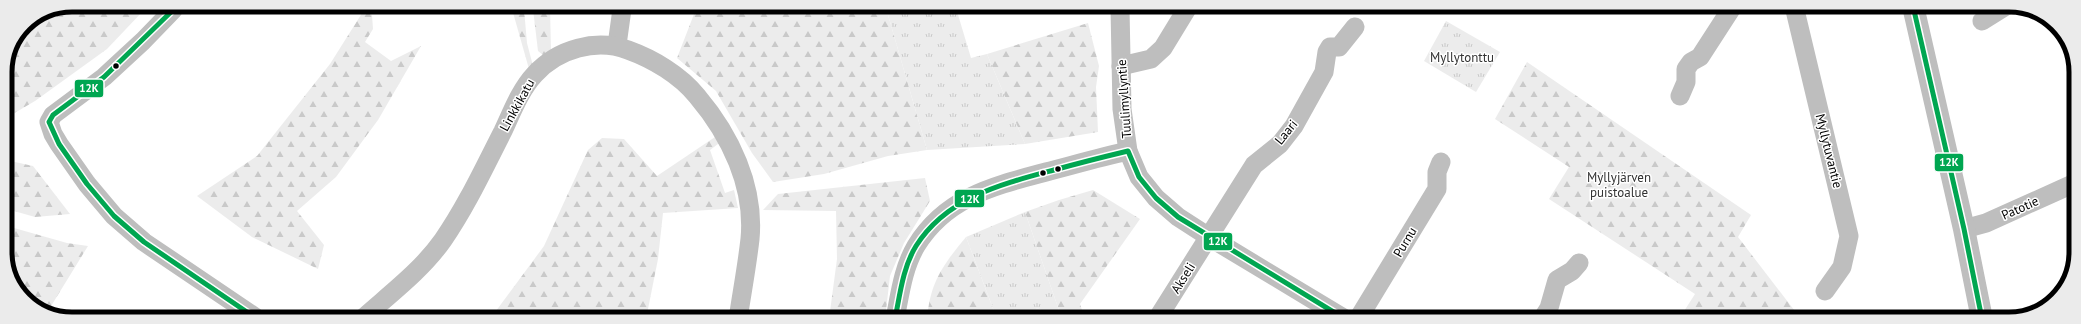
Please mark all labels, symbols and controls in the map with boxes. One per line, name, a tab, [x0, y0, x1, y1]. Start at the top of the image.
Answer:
park label: Myllytonttu	[1430, 49, 1494, 66]
street label: Tuulimyllyntie	[1113, 59, 1135, 139]
unlabelled marker	[111, 61, 121, 71]
street label: Linkkikatu	[496, 76, 538, 134]
line badge: 12K	[74, 79, 104, 98]
text: 12K	[79, 81, 99, 95]
street label: Myllytuvantie	[1812, 112, 1846, 190]
street label: Laari	[1271, 116, 1301, 148]
line badge: 12K	[1934, 153, 1964, 172]
text: 12K	[1939, 155, 1959, 169]
unlabelled marker	[1053, 164, 1063, 174]
unlabelled marker	[1038, 168, 1048, 178]
park label: Myllyjärven puistoalue	[1587, 169, 1651, 201]
line badge: 12K	[954, 189, 985, 208]
text: 12K	[960, 192, 980, 206]
street label: Patotie	[1999, 192, 2041, 224]
street label: Purnu	[1389, 224, 1421, 260]
line badge: 12K	[1203, 232, 1233, 251]
text: 12K	[1208, 234, 1228, 248]
street label: Akseli	[1167, 259, 1199, 297]

